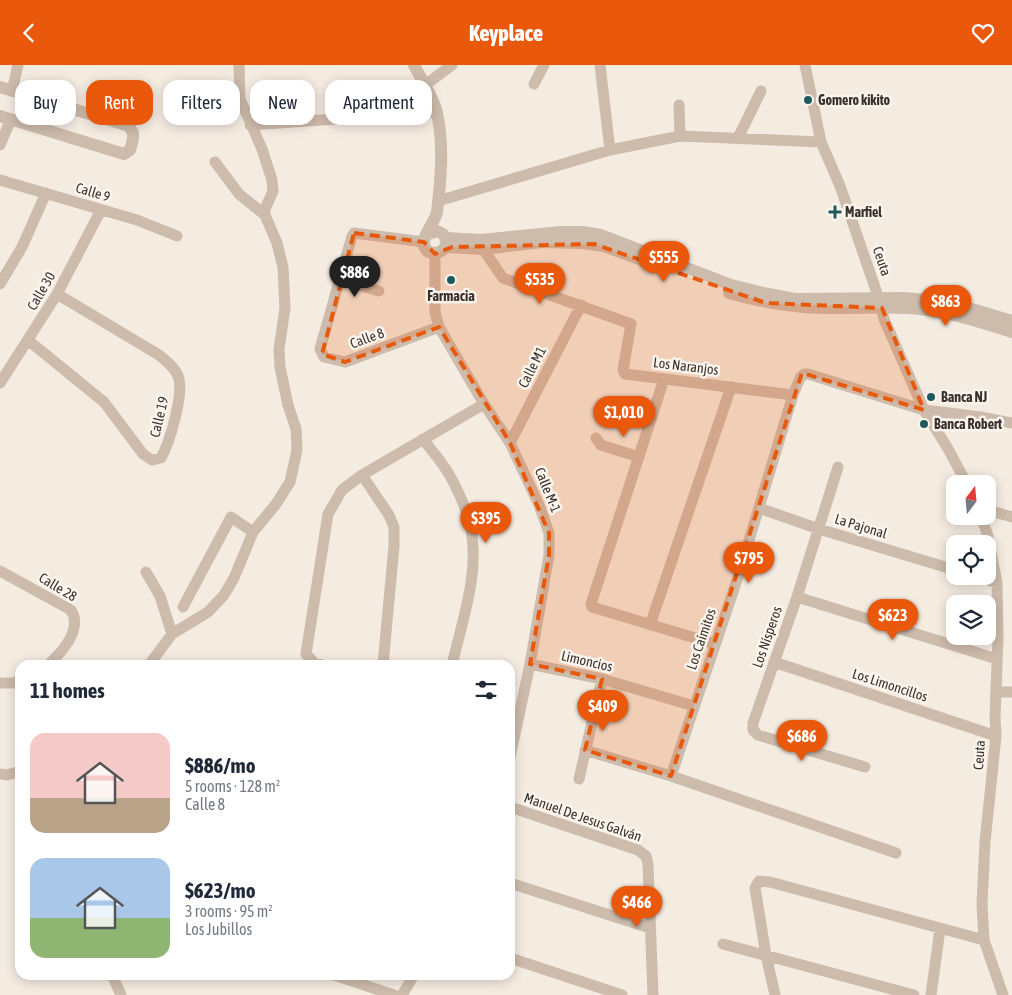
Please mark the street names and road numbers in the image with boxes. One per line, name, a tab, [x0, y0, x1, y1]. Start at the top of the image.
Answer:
street label: Calle 9	[74, 179, 112, 205]
street label: Ceuta	[870, 244, 894, 278]
street label: Calle 30	[24, 269, 59, 313]
street label: Calle 8	[348, 324, 387, 351]
street label: Calle M1	[515, 344, 549, 390]
street label: Los Naranjos	[653, 354, 720, 378]
street label: Calle 19	[147, 395, 171, 439]
street label: Calle M-1	[532, 465, 564, 515]
street label: La Pajonal	[833, 510, 889, 542]
street label: Calle 28	[36, 569, 80, 605]
street label: Los Nísperos	[749, 604, 785, 670]
street label: Los Caimitos	[683, 606, 719, 672]
street label: Limoncios	[560, 647, 614, 675]
street label: Los Limoncillos	[850, 665, 930, 705]
street label: Ceuta	[970, 739, 988, 771]
street label: Manuel De Jesus Galván	[522, 789, 644, 845]

